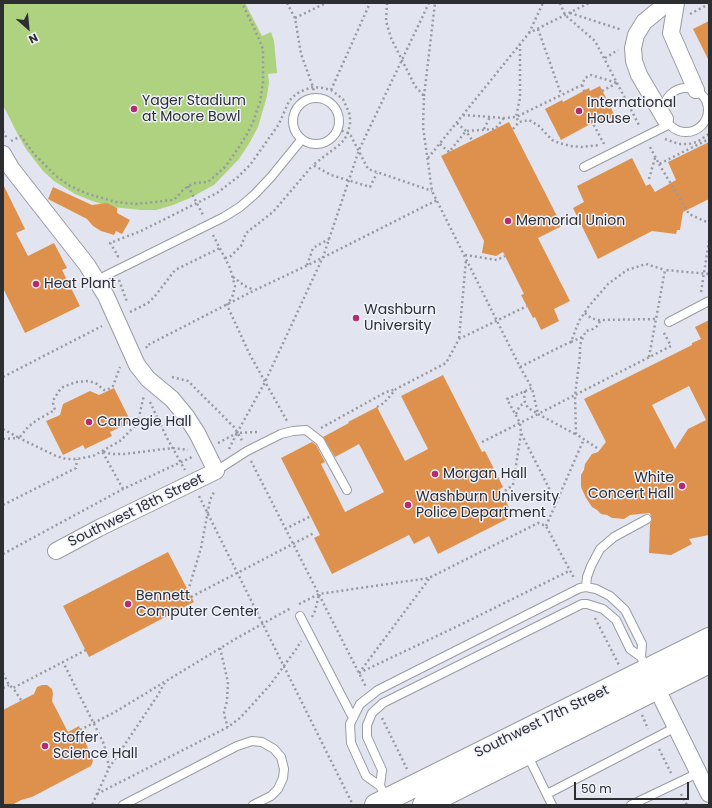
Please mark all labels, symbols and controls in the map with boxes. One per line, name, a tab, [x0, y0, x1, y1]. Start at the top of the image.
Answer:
north arrow	[8, 8, 48, 48]
text: N	[26, 30, 41, 48]
place label: Yager Stadium at Moore Bowl	[142, 93, 246, 126]
place label: International House	[587, 95, 676, 128]
marker: Yager Stadium at Moore Bowl	[129, 104, 139, 114]
marker: International House	[574, 106, 584, 116]
place label: Memorial Union	[516, 213, 625, 229]
marker: Memorial Union	[503, 216, 513, 226]
place label: Heat Plant	[44, 276, 116, 292]
marker: Heat Plant	[31, 279, 41, 289]
place label: Washburn University	[364, 302, 436, 334]
marker: Washburn University	[351, 313, 361, 323]
place label: Carnegie Hall	[97, 414, 191, 430]
marker: Carnegie Hall	[84, 417, 94, 427]
place label: Morgan Hall	[443, 466, 527, 482]
marker: Morgan Hall	[430, 469, 440, 479]
place label: White Concert Hall	[588, 470, 674, 502]
street label: Southwest 18th Street	[66, 471, 206, 551]
marker: White Concert Hall	[677, 481, 687, 491]
place label: Washburn University Police Department	[416, 489, 559, 522]
marker: Washburn University Police Department	[403, 500, 413, 510]
place label: Bennett Computer Center	[136, 588, 259, 620]
marker: Bennett Computer Center	[123, 599, 133, 609]
street label: Southwest 17th Street	[472, 682, 612, 762]
place label: Stoffer Science Hall	[53, 730, 138, 762]
marker: Stoffer Science Hall	[40, 741, 50, 751]
scale bar	[576, 774, 691, 800]
text: 50 m	[581, 780, 612, 797]

